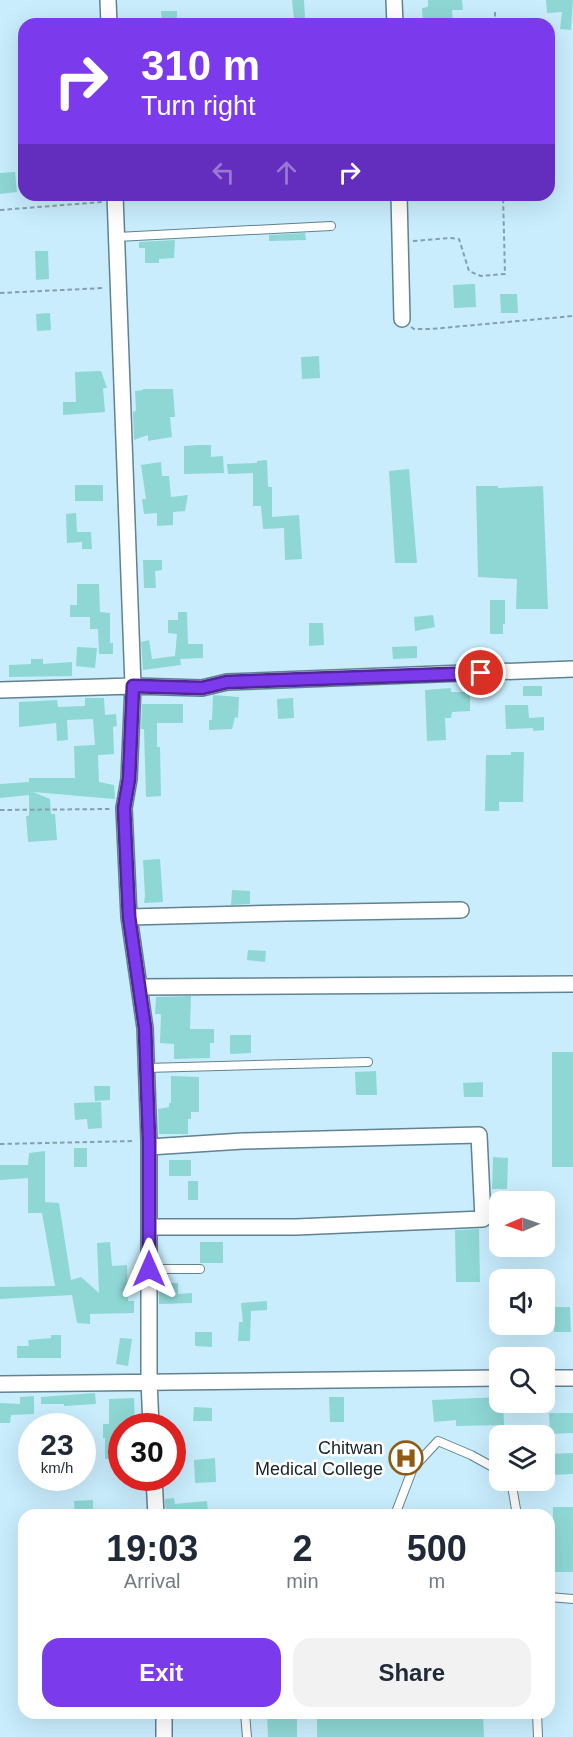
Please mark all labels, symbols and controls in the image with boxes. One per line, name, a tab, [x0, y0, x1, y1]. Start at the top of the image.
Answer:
icon: right	[42, 42, 120, 120]
text: 310 m	[141, 42, 260, 89]
text: Turn right	[141, 91, 256, 121]
icon: left	[207, 156, 240, 189]
icon: ahead	[270, 156, 303, 189]
icon: right	[333, 156, 366, 189]
pin	[455, 647, 506, 698]
icon: arrive	[464, 656, 497, 689]
north arrow	[489, 1191, 555, 1257]
map controls	[489, 1191, 555, 1491]
position arrow	[117, 1237, 181, 1301]
button: sound	[489, 1269, 555, 1335]
button: search	[489, 1347, 555, 1413]
speed limit sign: 30	[108, 1413, 186, 1491]
button: layers	[489, 1425, 555, 1491]
text: 23	[40, 1428, 74, 1461]
place label: Chitwan Medical College	[255, 1438, 383, 1479]
hospital icon: Chitwan Medical College	[388, 1440, 424, 1476]
text: km/h	[41, 1459, 73, 1476]
text: 19:03	[106, 1528, 198, 1569]
text: 2	[292, 1528, 312, 1569]
text: 500	[407, 1528, 467, 1569]
text: Arrival	[124, 1570, 181, 1592]
text: min	[286, 1570, 319, 1592]
text: m	[428, 1570, 445, 1592]
button: Exit	[42, 1638, 281, 1707]
button: Share	[293, 1638, 531, 1707]

